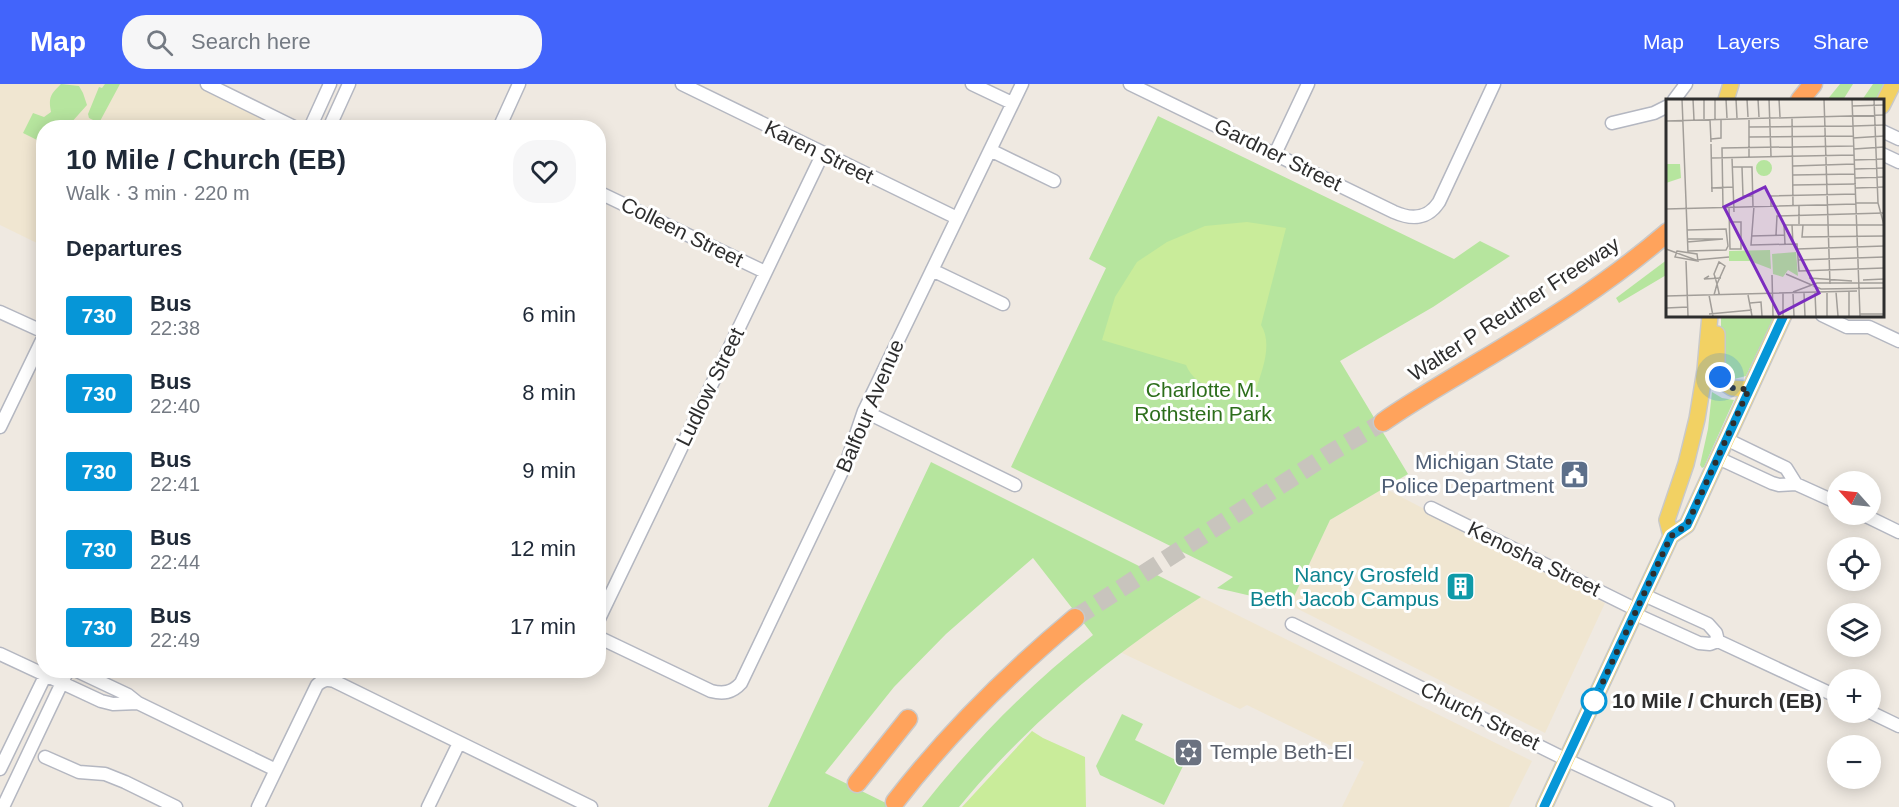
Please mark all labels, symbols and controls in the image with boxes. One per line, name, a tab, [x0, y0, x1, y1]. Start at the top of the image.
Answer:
search box	[122, 15, 542, 69]
text: Map	[30, 26, 86, 57]
icon: search	[143, 26, 176, 59]
text: Search here	[191, 29, 311, 54]
text: Map	[1643, 30, 1684, 53]
text: Layers	[1717, 30, 1780, 53]
text: Share	[1813, 30, 1869, 53]
inset map	[1666, 99, 1884, 316]
street label: Gardner Street	[1211, 114, 1346, 195]
street label: Karen Street	[761, 115, 877, 188]
button: heart	[513, 140, 576, 203]
text: 10 Mile / Church (EB)	[66, 144, 346, 175]
text: Walk · 3 min · 220 m	[66, 182, 250, 204]
street label: Colleen Street	[617, 192, 747, 271]
street label: Walter P Reuther Freeway	[1404, 232, 1624, 385]
text: Departures	[66, 236, 182, 261]
text: Bus	[150, 291, 192, 316]
text: 6 min	[522, 302, 576, 327]
text: 730	[81, 304, 117, 327]
text: 22:38	[150, 317, 200, 339]
street label: Ludlow Street	[671, 324, 748, 450]
street label: Balfour Avenue	[831, 336, 908, 476]
your location	[1705, 362, 1735, 392]
text: Bus	[150, 369, 192, 394]
park label: Charlotte M. Rothstein Park	[1134, 378, 1272, 425]
text: 8 min	[522, 380, 576, 405]
text: 730	[81, 382, 117, 405]
text: 22:40	[150, 395, 200, 417]
text: Bus	[150, 447, 192, 472]
place label: Michigan State Police Department	[1381, 450, 1554, 497]
text: 9 min	[522, 458, 576, 483]
public building icon: Michigan State Police Department	[1559, 458, 1591, 490]
text: 730	[81, 460, 117, 483]
north arrow	[1827, 471, 1881, 525]
map controls	[1827, 471, 1881, 789]
text: 22:41	[150, 473, 200, 495]
street label: Kenosha Street	[1464, 516, 1604, 601]
text: Bus	[150, 525, 192, 550]
text: 12 min	[510, 536, 576, 561]
button: locate	[1827, 537, 1881, 591]
text: 730	[81, 538, 117, 561]
text: 22:44	[150, 551, 200, 573]
place label: Nancy Grosfeld Beth Jacob Campus	[1250, 563, 1439, 610]
building icon: Nancy Grosfeld Beth Jacob Campus	[1444, 571, 1476, 603]
text: Bus	[150, 603, 192, 628]
button: layers	[1827, 603, 1881, 657]
text: 17 min	[510, 614, 576, 639]
text: 730	[81, 616, 117, 639]
text: 22:49	[150, 629, 200, 651]
button: +	[1827, 669, 1881, 723]
street label: Church Street	[1417, 677, 1544, 754]
marker: 10 Mile / Church (EB)	[1581, 688, 1607, 714]
place label: 10 Mile / Church (EB)	[1612, 689, 1822, 712]
button: −	[1827, 735, 1881, 789]
synagogue icon: Temple Beth-El	[1173, 736, 1205, 768]
place label: Temple Beth-El	[1210, 740, 1352, 763]

